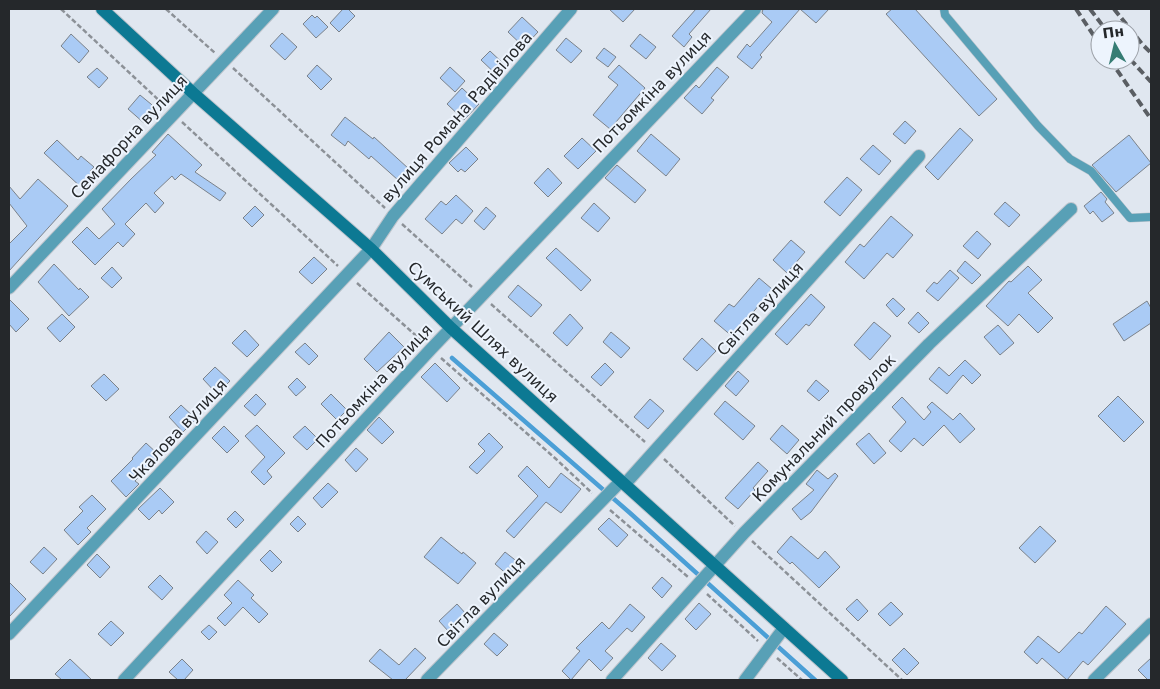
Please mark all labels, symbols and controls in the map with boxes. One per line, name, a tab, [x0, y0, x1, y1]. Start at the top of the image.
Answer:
north arrow	[1090, 20, 1140, 70]
text: Пн	[1101, 23, 1125, 42]
street label: Потьомкіна вулиця	[589, 27, 715, 157]
street label: вулиця Романа Радівілова	[378, 28, 536, 206]
street label: Семафорна вулиця	[67, 71, 191, 203]
street label: Сумський Шлях вулиця	[404, 258, 562, 406]
street label: Світла вулиця	[713, 258, 807, 360]
street label: Потьомкіна вулиця	[312, 320, 436, 452]
street label: Комунальний провулок	[748, 350, 900, 506]
street label: Чкалова вулиця	[125, 375, 231, 487]
street label: Світла вулиця	[433, 552, 529, 652]

